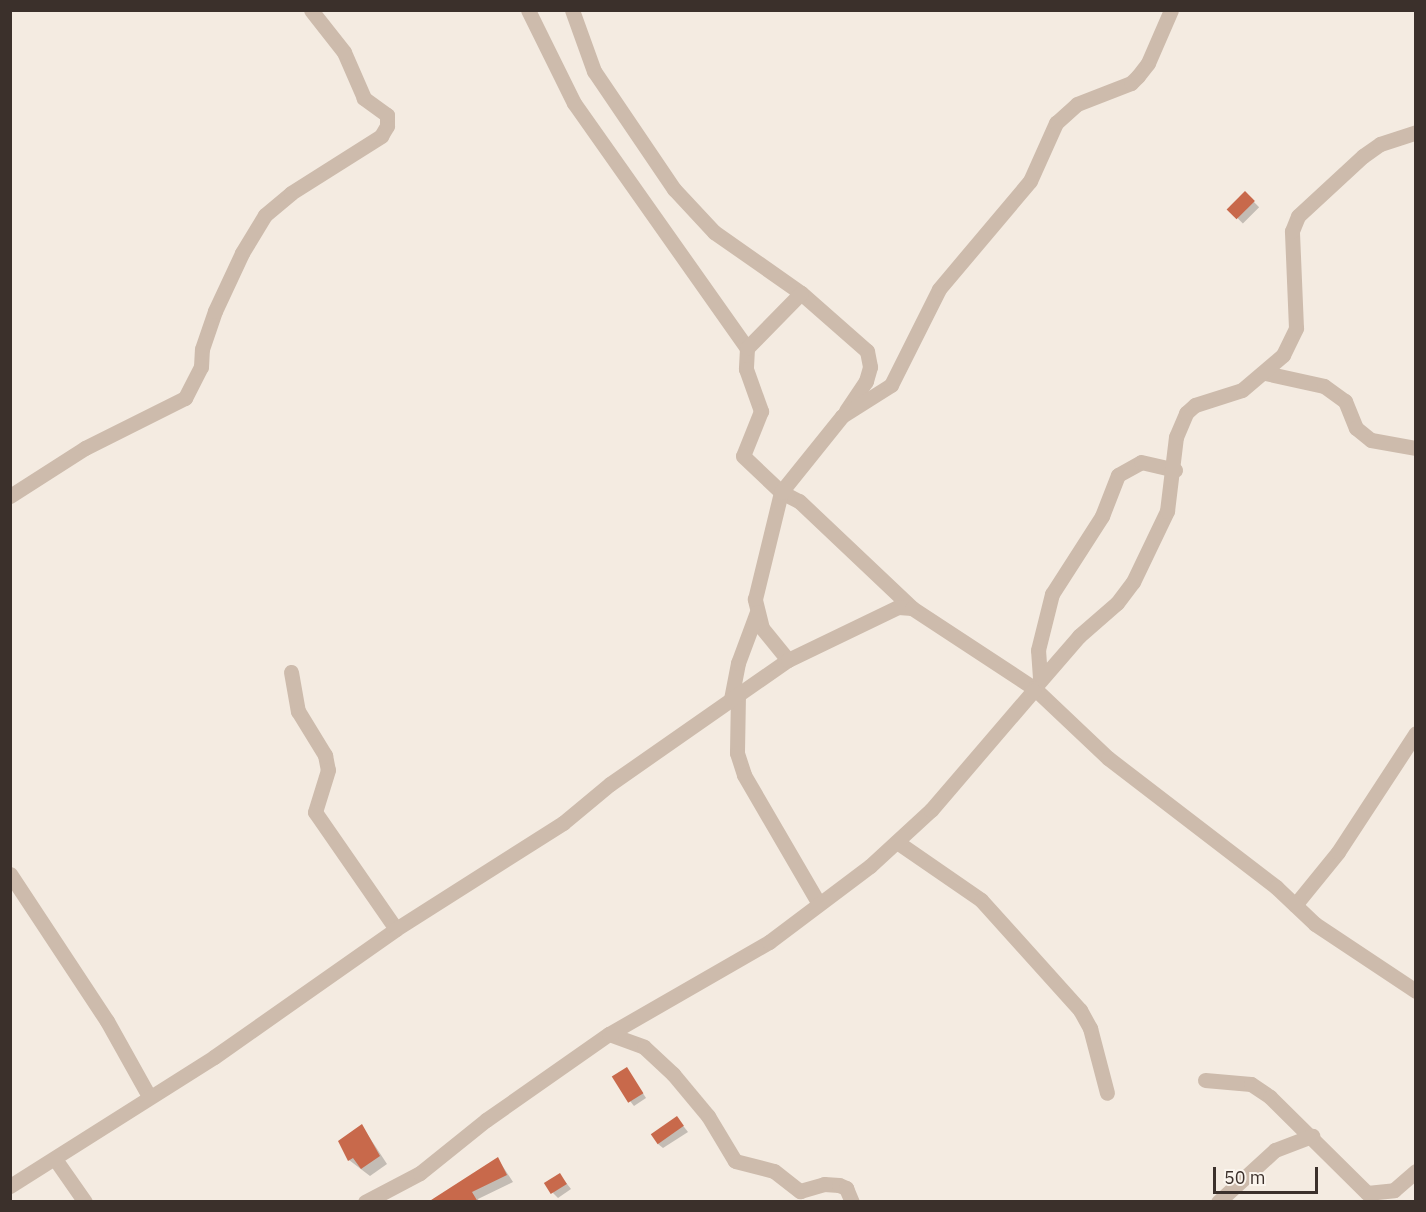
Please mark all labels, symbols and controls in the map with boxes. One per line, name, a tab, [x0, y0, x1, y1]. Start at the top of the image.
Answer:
scale bar	[1216, 1155, 1321, 1193]
text: 50 m	[1224, 1166, 1266, 1189]

